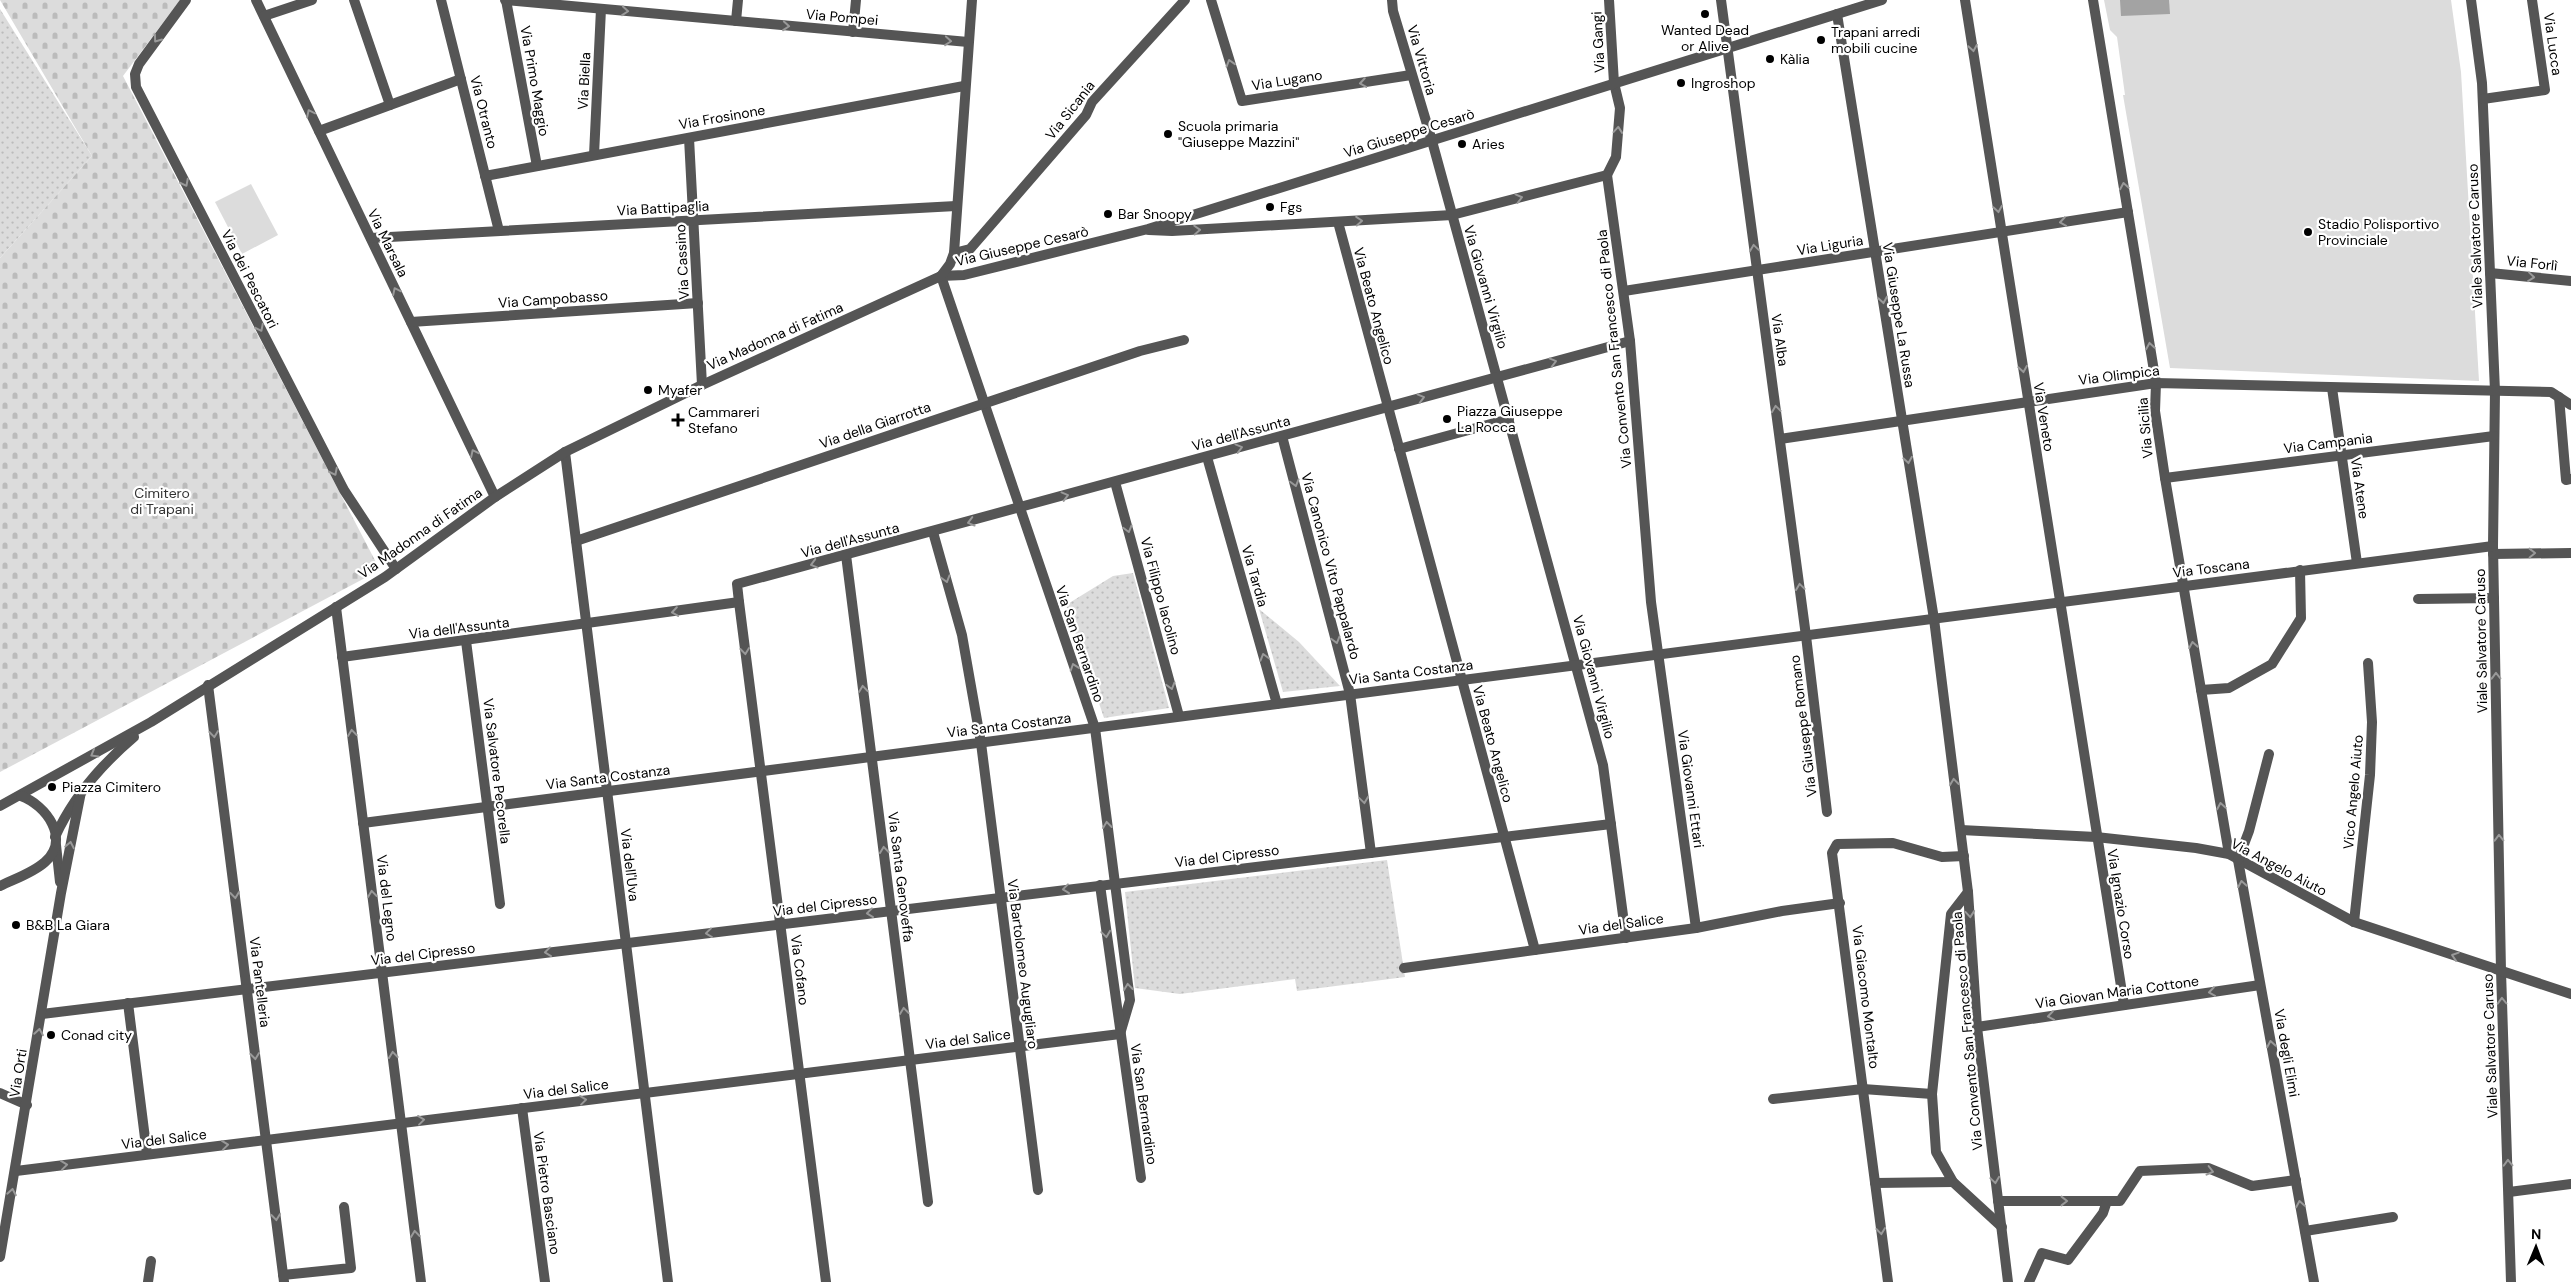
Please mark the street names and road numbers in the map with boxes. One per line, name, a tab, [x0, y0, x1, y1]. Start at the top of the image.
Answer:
street label: Via Pompei	[805, 5, 879, 29]
street label: Via Gangi	[1587, 11, 1609, 73]
street label: Via Lucca	[2540, 11, 2566, 77]
street label: Via Vittoria	[1403, 23, 1441, 97]
street label: Via Primo Maggio	[516, 24, 554, 138]
street label: Via Biella	[574, 52, 594, 110]
street label: Via Lugano	[1250, 66, 1324, 94]
street label: Via Otranto	[466, 74, 502, 150]
street label: Via Sicania	[1041, 77, 1099, 143]
street label: Via Frosinone	[677, 101, 767, 133]
street label: Via Giuseppe Cesarò	[1341, 104, 1477, 162]
street label: Viale Salvatore Caruso	[2463, 163, 2487, 309]
street label: Via Battipaglia	[616, 197, 710, 219]
street label: Via Marsala	[364, 206, 412, 280]
street label: Via Giuseppe Cesarò	[954, 222, 1090, 270]
street label: Via Giovanni Virgilio	[1460, 223, 1512, 351]
street label: Via Cassino	[671, 224, 693, 300]
street label: Via dei Pescatori	[217, 227, 283, 331]
street label: Via Convento San Francesco di Paola	[1593, 229, 1635, 469]
street label: Via Liguria	[1796, 231, 1864, 259]
street label: Via Giuseppe La Russa	[1879, 241, 1919, 389]
street label: Via Beato Angelico	[1350, 245, 1398, 367]
street label: Via Forlì	[2506, 251, 2559, 275]
street label: Via Campobasso	[498, 286, 608, 312]
street label: Via Madonna di Fatima	[704, 298, 846, 374]
street label: Via Alba	[1767, 313, 1793, 367]
street label: Via Olimpica	[2077, 361, 2161, 389]
street label: Via Veneto	[2030, 381, 2058, 453]
street label: Via della Giarrotta	[817, 397, 933, 453]
street label: Via Sicilia	[2133, 397, 2157, 459]
street label: Via dell'Assunta	[1190, 411, 1292, 455]
street label: Via Campania	[2282, 429, 2374, 457]
street label: Via Atene	[2347, 456, 2373, 520]
street label: Via Canonico Vito Pappalardo	[1297, 471, 1365, 661]
street label: Via Madonna di Fatima	[355, 483, 485, 583]
street label: Via dell'Assunta	[799, 518, 901, 562]
street label: Via Filippo Iacolino	[1137, 535, 1185, 657]
street label: Via Tardia	[1238, 543, 1272, 609]
street label: Via Toscana	[2172, 554, 2250, 582]
street label: Viale Salvatore Caruso	[2471, 568, 2491, 714]
street label: Via San Bernardino	[1052, 583, 1108, 705]
street label: Via dell'Assunta	[408, 613, 510, 643]
street label: Via Giovanni Virgilio	[1569, 613, 1619, 741]
street label: Via Giuseppe Romano	[1785, 654, 1821, 798]
street label: Via Santa Costanza	[1348, 655, 1474, 689]
street label: Via Beato Angelico	[1469, 683, 1517, 805]
street label: Via Salvatore Pecorella	[479, 697, 515, 845]
street label: Via Santa Costanza	[946, 708, 1072, 742]
street label: Via Giovanni Ettari	[1674, 729, 1708, 849]
street label: Vico Angelo Aiuto	[2339, 734, 2367, 850]
street label: Via Santa Costanza	[545, 760, 671, 794]
street label: Via Santa Genoveffa	[884, 811, 918, 943]
street label: Via dell'Uva	[617, 828, 643, 902]
street label: Via Angelo Aiuto	[2228, 834, 2330, 900]
street label: Via del Cipresso	[1174, 841, 1280, 871]
street label: Via Ignazio Corso	[2103, 848, 2139, 960]
street label: Via del Legno	[373, 854, 401, 942]
street label: Via Bartolomeo Augugliaro	[1004, 878, 1042, 1050]
street label: Via del Cipresso	[772, 890, 878, 920]
street label: Via del Salice	[1577, 909, 1665, 939]
street label: Via Convento San Francesco di Paola	[1948, 911, 1986, 1151]
street label: Via Giacomo Montalto	[1848, 924, 1884, 1070]
street label: Via Cofano	[787, 934, 813, 1006]
street label: Via Pantelleria	[246, 936, 274, 1028]
street label: Via del Cipresso	[370, 939, 476, 969]
street label: Via Giovan Maria Cottone	[2034, 972, 2200, 1012]
street label: Viale Salvatore Caruso	[2478, 973, 2502, 1119]
street label: Via degli Elimi	[2270, 1008, 2304, 1098]
street label: Via del Salice	[924, 1025, 1012, 1053]
street label: Via San Bernardino	[1127, 1042, 1161, 1166]
street label: Via Orti	[5, 1047, 31, 1099]
street label: Via del Salice	[522, 1075, 610, 1103]
street label: Via del Salice	[120, 1125, 208, 1153]
street label: Via Pietro Basciano	[529, 1130, 565, 1256]

